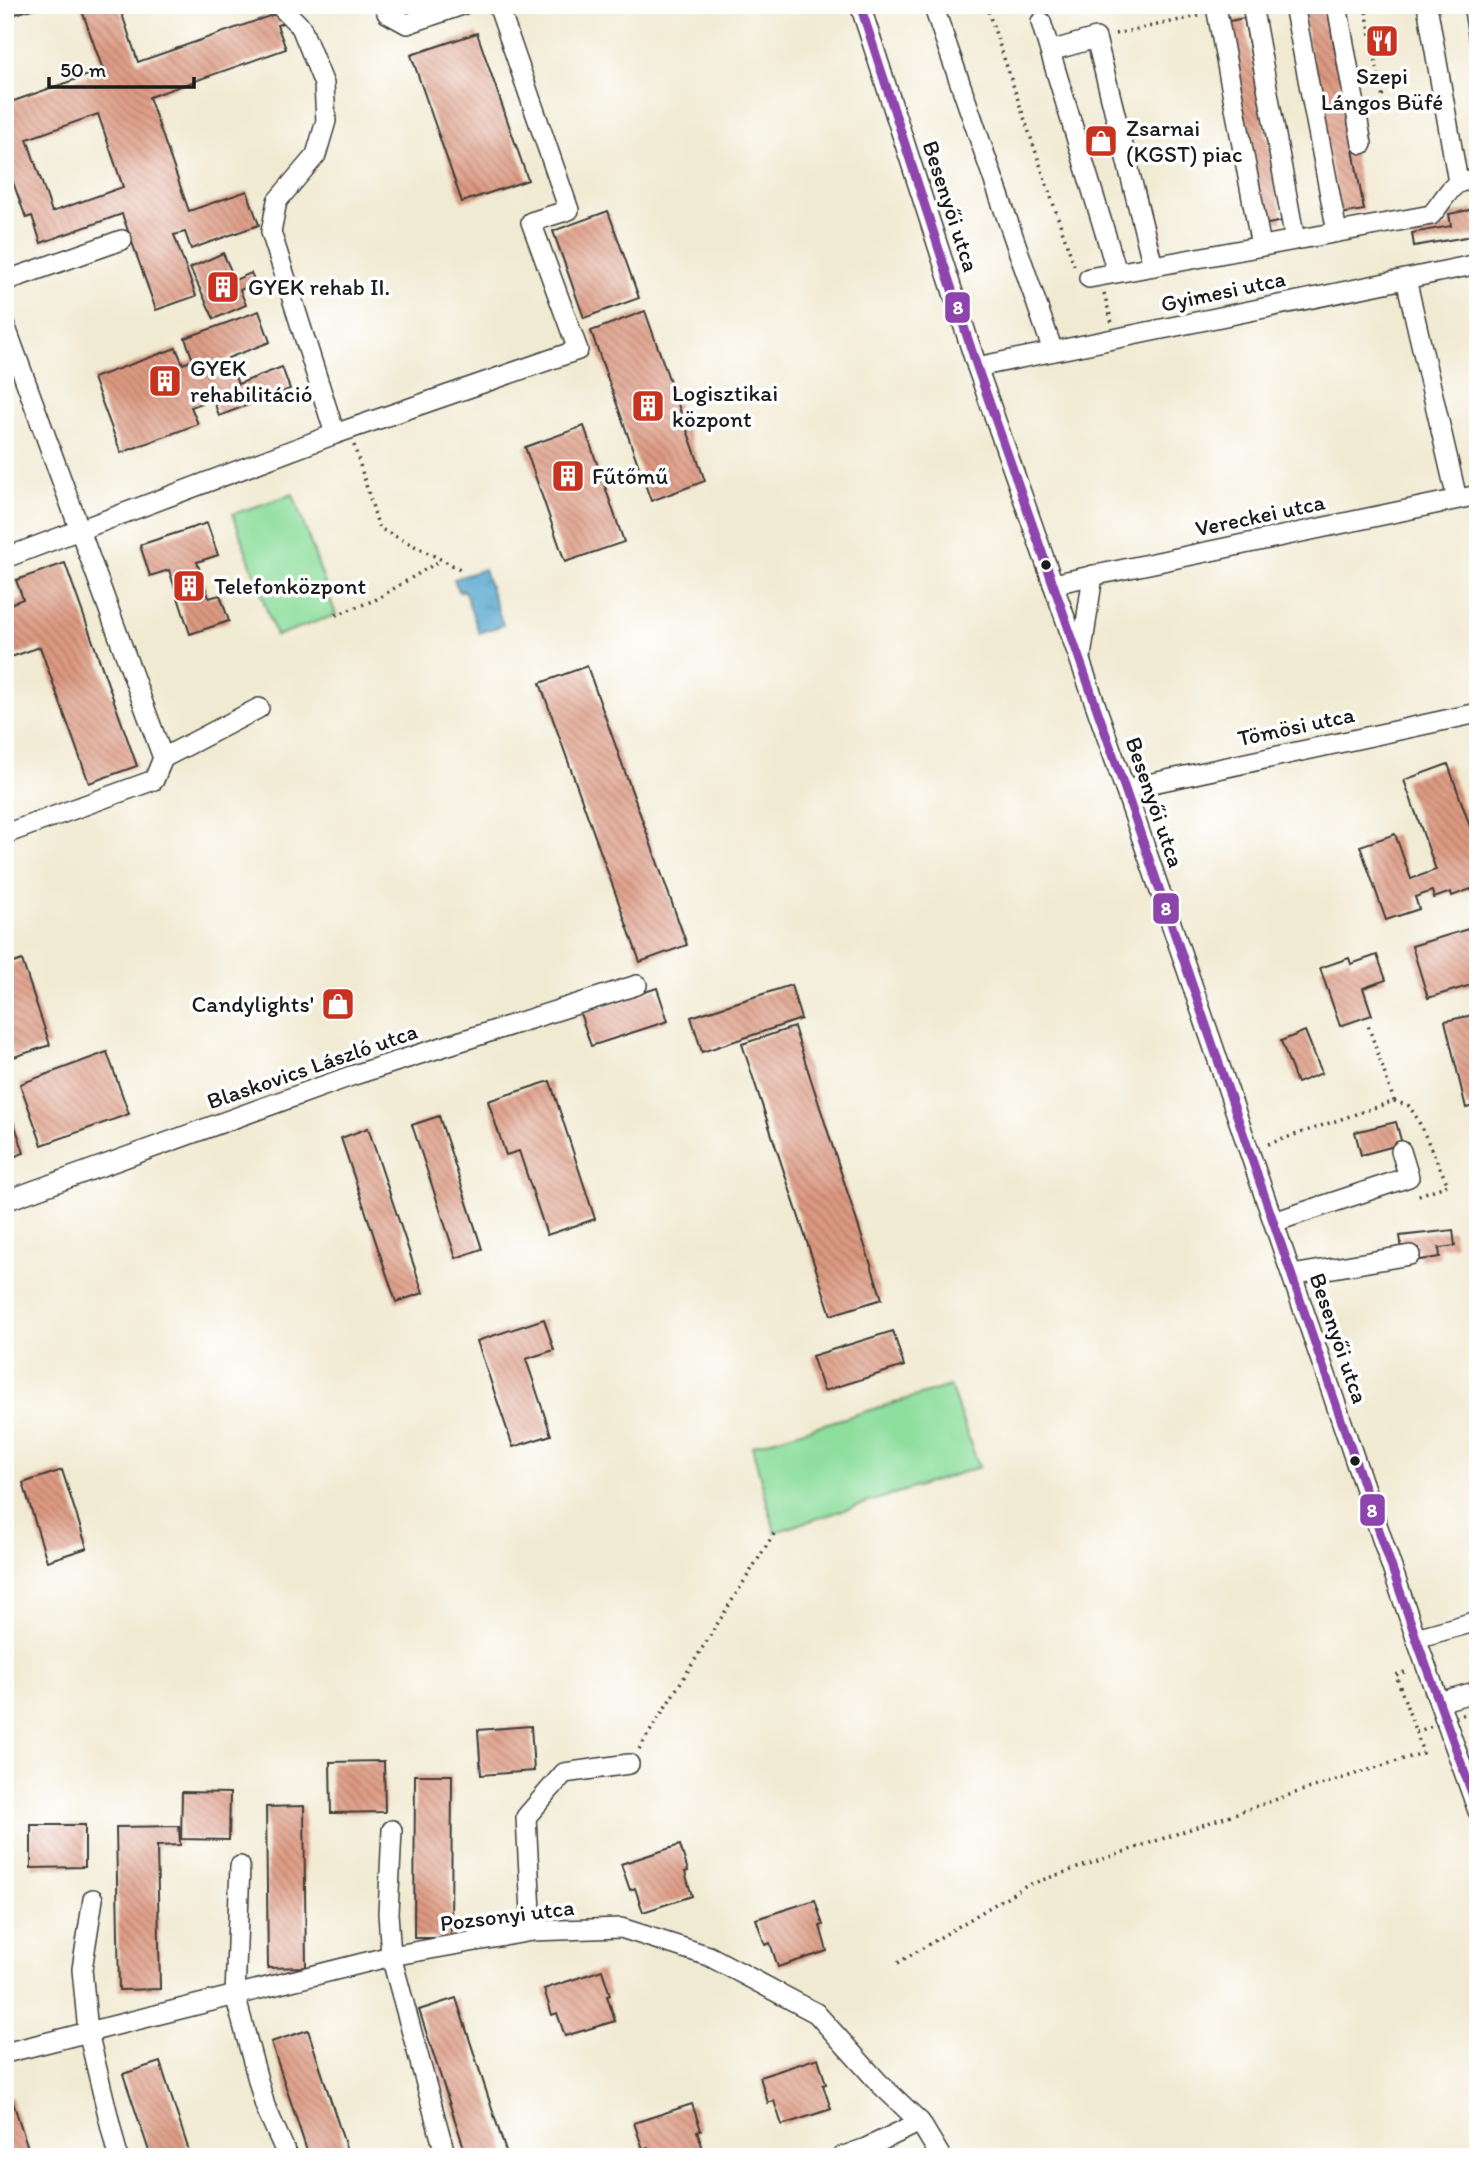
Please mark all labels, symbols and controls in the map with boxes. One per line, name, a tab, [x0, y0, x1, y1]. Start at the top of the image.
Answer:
restaurant icon: Szepi Lángos Büfé	[1363, 22, 1401, 60]
scale bar	[49, 46, 194, 90]
text: 50 m	[60, 57, 107, 82]
place label: Szepi Lángos Büfé	[1321, 62, 1443, 116]
place label: Zsarnai (KGST) piac	[1126, 114, 1242, 168]
shop icon: Zsarnai (KGST) piac	[1082, 122, 1120, 160]
street label: Besenyői utca	[917, 137, 985, 275]
street label: Gyimesi utca	[1158, 264, 1288, 318]
building icon: GYEK rehab II.	[204, 268, 242, 306]
place label: GYEK rehab II.	[248, 273, 390, 301]
line badge: 8	[944, 291, 971, 324]
text: 8	[953, 296, 964, 319]
place label: GYEK rehabilitáció	[190, 354, 312, 408]
building icon: GYEK rehabilitáció	[146, 362, 184, 400]
place label: Logisztikai központ	[672, 379, 778, 433]
building icon: Logisztikai központ	[629, 387, 667, 425]
building icon: Fűtőmű	[549, 457, 587, 495]
place label: Fűtőmű	[592, 462, 668, 490]
street label: Vereckei utca	[1193, 488, 1327, 542]
unlabelled marker	[1039, 558, 1053, 572]
building icon: Telefonközpont	[170, 567, 208, 605]
place label: Telefonközpont	[214, 572, 366, 600]
street label: Tömösi utca	[1235, 700, 1357, 752]
street label: Besenyői utca	[1120, 733, 1190, 871]
line badge: 8	[1152, 892, 1180, 925]
text: 8	[1161, 897, 1172, 920]
shop icon: Candylights'	[319, 985, 357, 1023]
place label: Candylights'	[192, 990, 314, 1018]
street label: Blaskovics László utca	[203, 1017, 421, 1115]
street label: Besenyői utca	[1304, 1269, 1374, 1407]
unlabelled marker	[1348, 1454, 1362, 1468]
line badge: 8	[1359, 1493, 1386, 1527]
text: 8	[1367, 1499, 1378, 1522]
street label: Pozsonyi utca	[438, 1893, 576, 1937]

